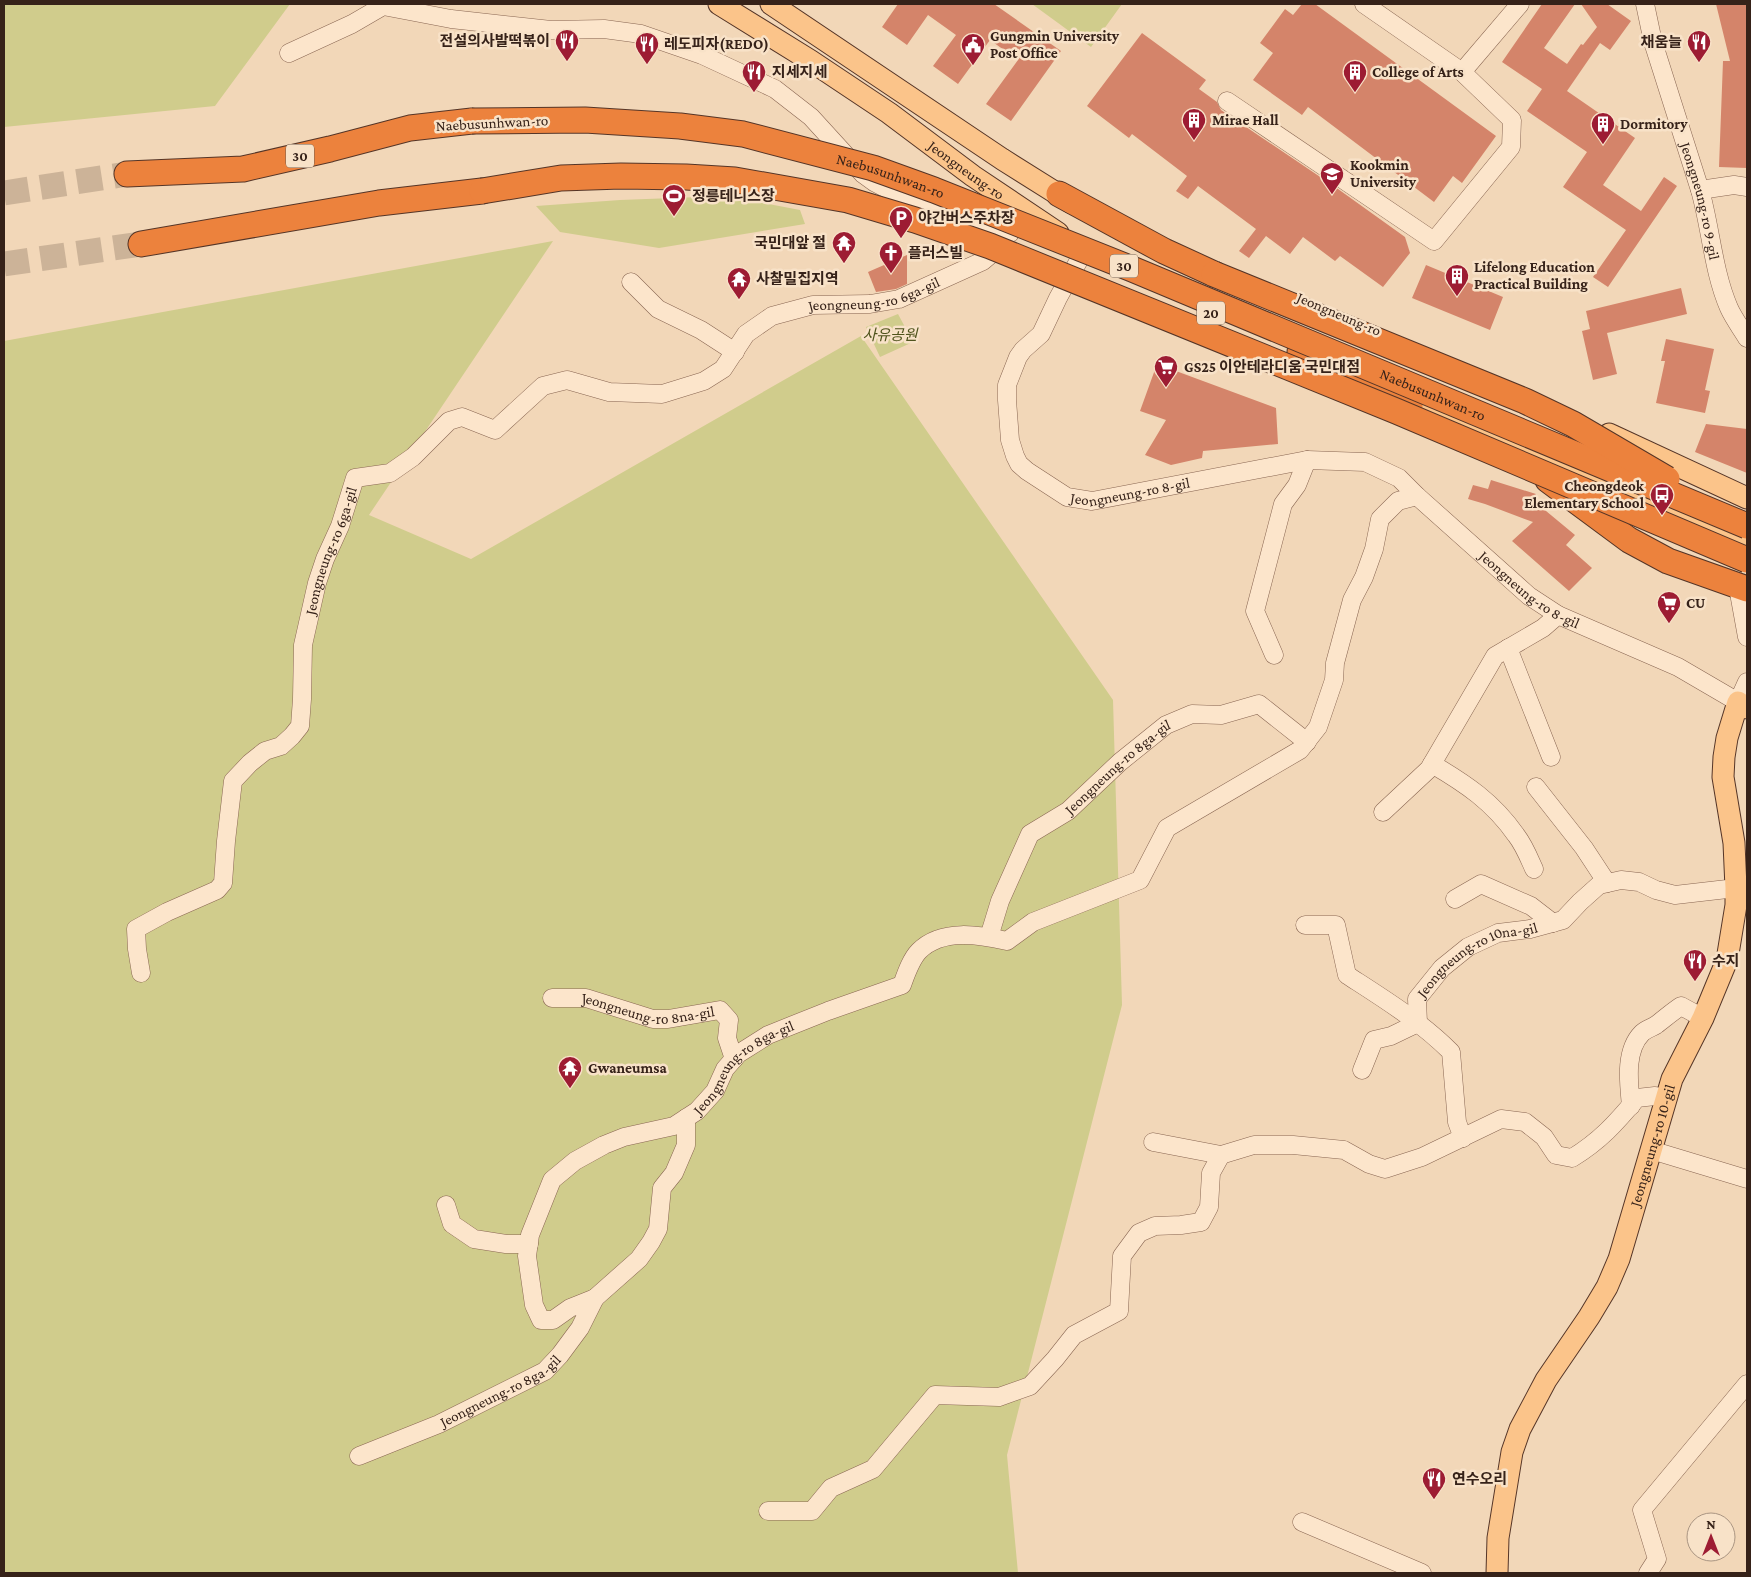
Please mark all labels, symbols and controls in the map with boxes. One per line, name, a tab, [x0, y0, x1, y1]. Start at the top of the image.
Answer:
restaurant icon: 전설의사발떡볶이	[554, 28, 580, 62]
place label: Gungmin University Post Office	[990, 28, 1120, 61]
restaurant icon: 채움늘	[1686, 29, 1712, 63]
restaurant icon: 레도피자(REDO)	[634, 31, 660, 65]
public building icon: Gungmin University Post Office	[960, 32, 986, 66]
place label: 전설의사발떡볶이	[440, 33, 550, 49]
place label: 채움늘	[1641, 34, 1682, 50]
place label: 레도피자(REDO)	[664, 36, 769, 53]
restaurant icon: 지세지세	[741, 59, 767, 93]
building icon: College of Arts	[1342, 59, 1368, 93]
place label: 지세지세	[772, 64, 827, 80]
place label: College of Arts	[1372, 64, 1464, 80]
building icon: Mirae Hall	[1181, 107, 1207, 141]
building icon: Dormitory	[1590, 111, 1616, 145]
street label: Naebusunhwan-ro	[435, 112, 549, 134]
place label: Mirae Hall	[1212, 112, 1279, 128]
place label: Dormitory	[1620, 116, 1688, 132]
street label: Jeongneung-ro	[923, 136, 1007, 203]
street label: Jeongneung-ro 9-gil	[1676, 139, 1722, 261]
road number: 30	[286, 144, 314, 168]
street label: Naebusunhwan-ro	[835, 151, 947, 201]
place label: Kookmin University	[1350, 157, 1417, 190]
school or university icon: Kookmin University	[1319, 161, 1345, 195]
sports icon: 정릉테니스장	[661, 183, 687, 217]
place label: 정릉테니스장	[692, 188, 775, 204]
parking icon: 야간버스주차장	[888, 205, 914, 239]
place label: 야간버스주차장	[918, 210, 1015, 226]
temple icon: 국민대앞 절	[831, 230, 857, 264]
place label: 국민대앞 절	[754, 235, 826, 251]
church icon: 플러스빌	[878, 240, 904, 274]
place label: 플러스빌	[908, 245, 963, 261]
road number: 30	[1110, 255, 1138, 278]
place label: Lifelong Education Practical Building	[1474, 259, 1595, 292]
building icon: Lifelong Education Practical Building	[1444, 263, 1470, 297]
temple icon: 사찰밀집지역	[726, 266, 752, 300]
place label: 사찰밀집지역	[756, 271, 839, 287]
street label: Jeongneung-ro 6ga-gil	[804, 274, 942, 315]
street label: Jeongneung-ro	[1292, 288, 1383, 340]
road number: 20	[1197, 302, 1225, 324]
park label: 사유공원	[862, 327, 919, 343]
supermarket icon: GS25 이안테라디움 국민대점	[1153, 354, 1179, 388]
place label: GS25 이안테라디움 국민대점	[1184, 359, 1360, 375]
street label: Naebusunhwan-ro	[1378, 366, 1488, 424]
street label: Jeongneung-ro 8-gil	[1067, 475, 1191, 509]
place label: Cheongdeok Elementary School	[1524, 478, 1645, 511]
bus stop icon: Cheongdeok Elementary School	[1649, 482, 1675, 516]
street label: Jeongneung-ro 6ga-gil	[302, 485, 360, 619]
street label: Jeongneung-ro 8-gil	[1474, 546, 1582, 631]
supermarket icon: CU	[1656, 590, 1682, 624]
place label: CU	[1686, 595, 1705, 611]
street label: Jeongneung-ro 8ga-gil	[1060, 716, 1173, 820]
street label: Jeongneung-ro 10na-gil	[1412, 919, 1539, 1003]
restaurant icon: 수지	[1682, 948, 1708, 982]
place label: 수지	[1712, 953, 1740, 969]
street label: Jeongneung-ro 8na-gil	[580, 990, 716, 1027]
street label: Jeongneung-ro 8ga-gil	[689, 1017, 796, 1120]
temple icon: Gwaneumsa	[557, 1055, 583, 1089]
place label: Gwaneumsa	[588, 1060, 667, 1076]
street label: Jeongneung-ro 10-gil	[1626, 1083, 1678, 1211]
street label: Jeongneung-ro 8ga-gil	[436, 1352, 564, 1432]
restaurant icon: 연수오리	[1421, 1466, 1447, 1500]
place label: 연수오리	[1452, 1471, 1507, 1487]
north arrow	[1686, 1512, 1736, 1562]
text: N	[1706, 1516, 1716, 1532]

